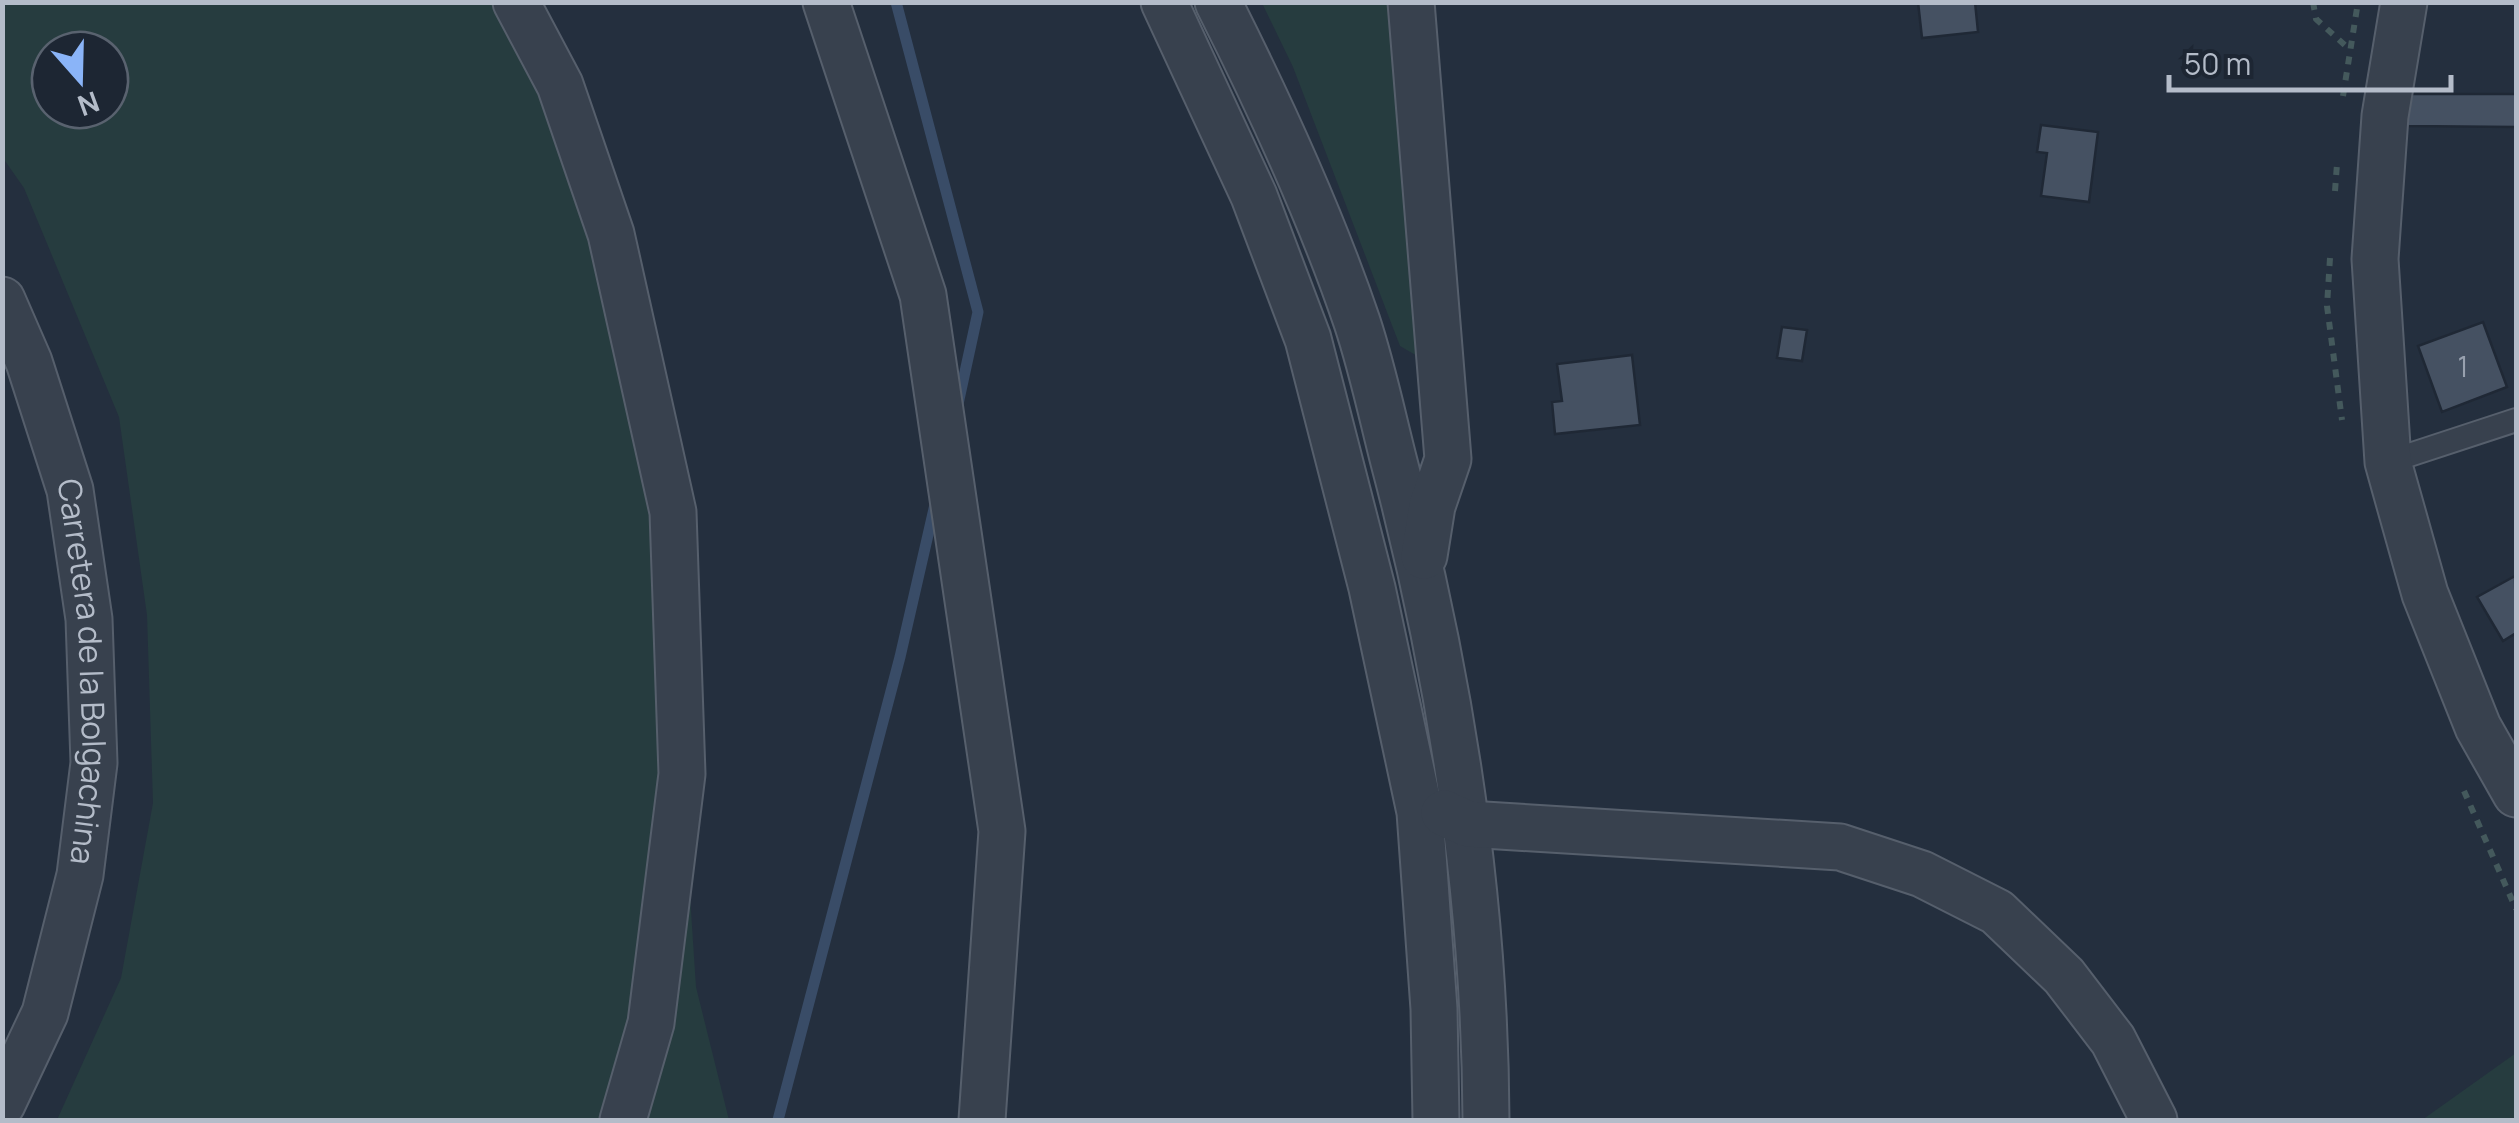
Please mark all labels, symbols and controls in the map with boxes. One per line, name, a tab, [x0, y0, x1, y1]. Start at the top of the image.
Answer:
north arrow	[30, 30, 130, 130]
scale bar	[2169, 30, 2452, 92]
text: 50 m	[2184, 43, 2251, 84]
text: N	[73, 83, 105, 126]
house number: 1	[2458, 347, 2468, 385]
street label: Carretera de la Bolgachina	[48, 476, 117, 867]

